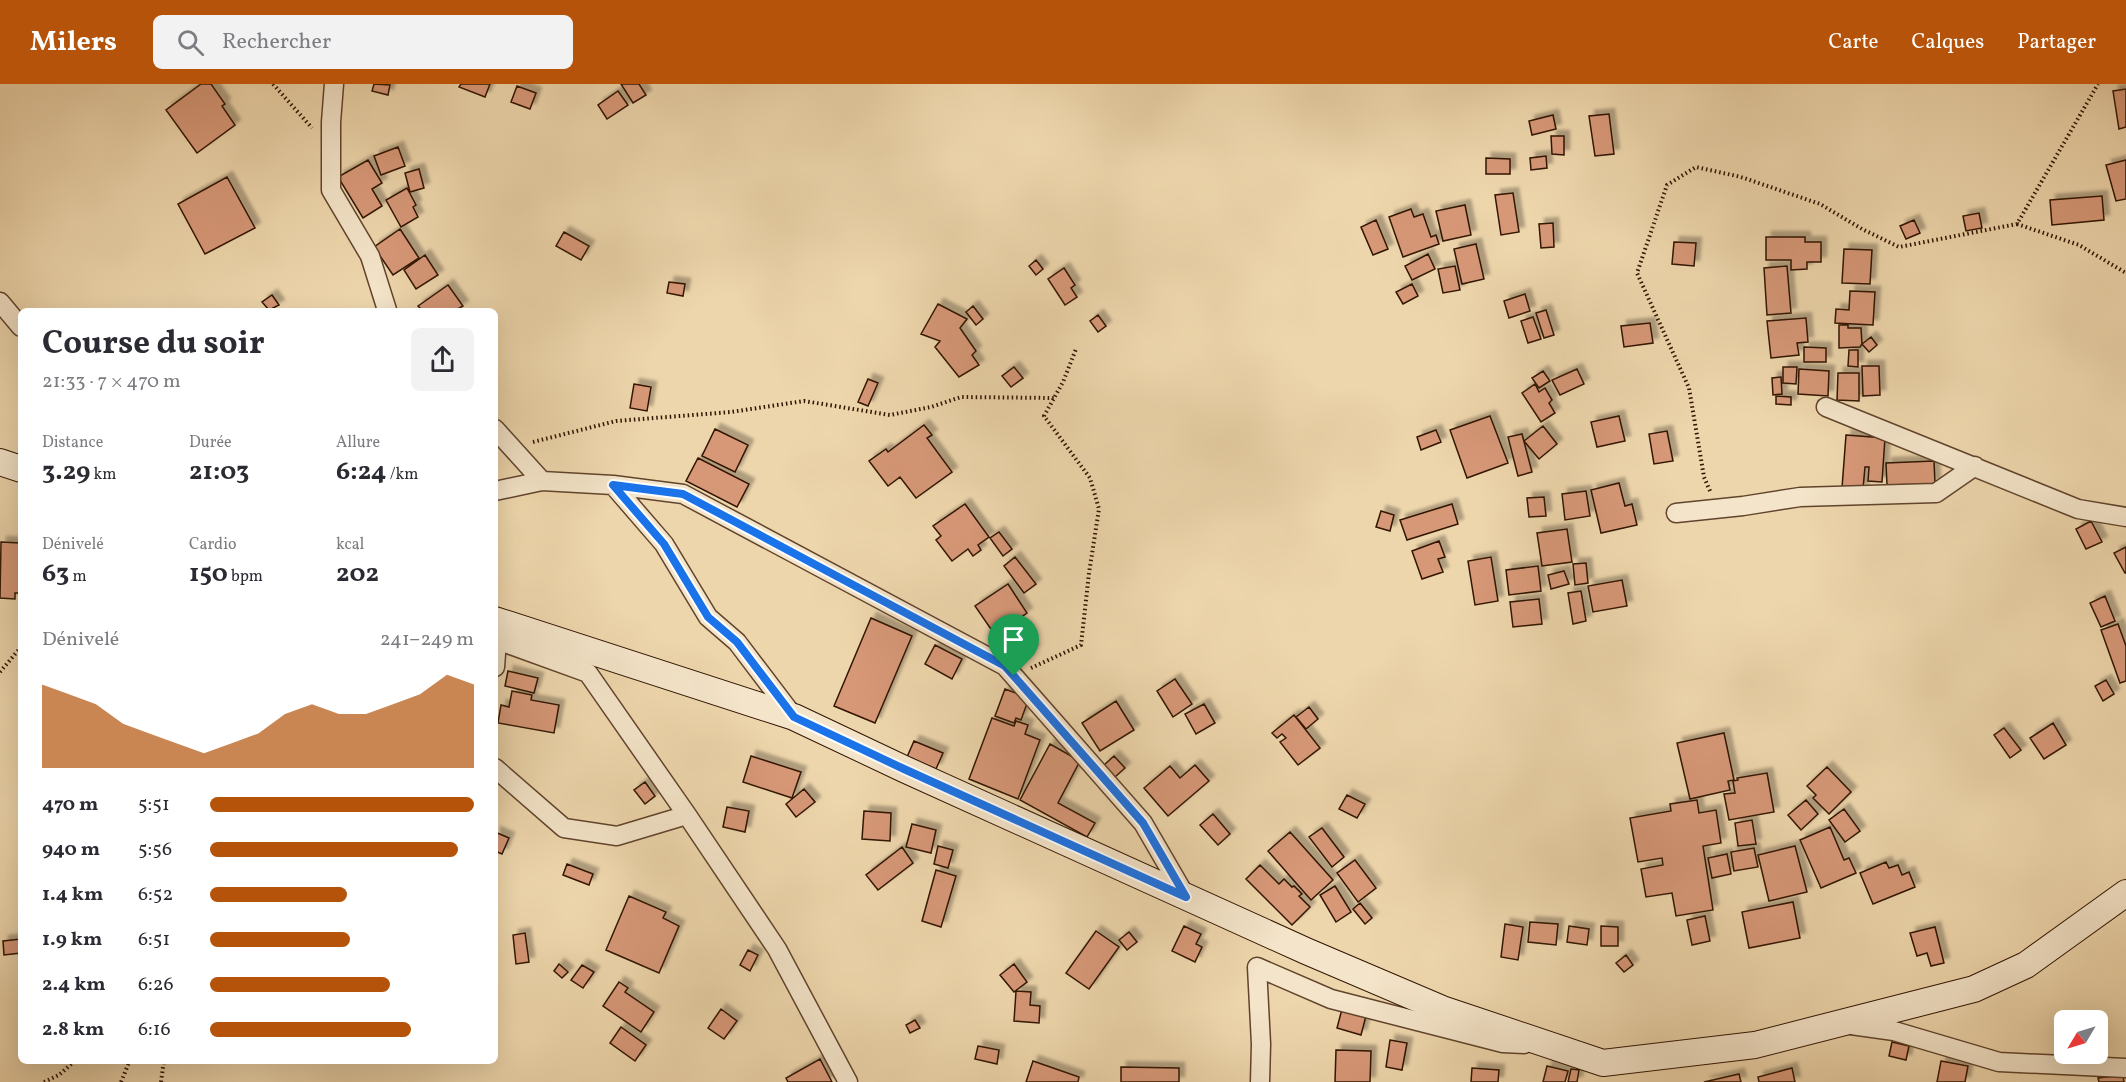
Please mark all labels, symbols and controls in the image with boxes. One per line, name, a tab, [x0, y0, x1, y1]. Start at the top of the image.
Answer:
search box	[153, 15, 573, 69]
text: Milers	[30, 23, 117, 62]
icon: search	[174, 26, 207, 59]
text: Rechercher	[222, 27, 331, 58]
text: Carte	[1828, 28, 1879, 57]
text: Calques	[1912, 28, 1984, 57]
text: Partager	[2017, 28, 2096, 57]
text: Course du soir	[42, 322, 265, 368]
button: share	[411, 328, 474, 391]
text: 21:33 · 7 × 470 m	[42, 368, 181, 396]
text: Distance	[42, 432, 103, 454]
text: Durée	[189, 432, 232, 454]
text: Allure	[336, 432, 380, 454]
text: 3.29	[42, 454, 90, 490]
text: 21:03	[189, 454, 249, 490]
text: 6:24	[336, 454, 387, 490]
text: km	[90, 464, 117, 486]
text: /km	[387, 464, 418, 486]
text: Dénivelé	[42, 534, 104, 556]
text: Cardio	[189, 534, 236, 556]
text: kcal	[336, 534, 364, 556]
text: 63	[42, 556, 69, 592]
text: 150	[189, 556, 228, 592]
text: 202	[336, 556, 379, 592]
text: m	[69, 566, 87, 588]
text: bpm	[228, 566, 263, 588]
pin	[988, 614, 1039, 676]
icon: arrive	[997, 623, 1030, 656]
text: Dénivelé	[42, 626, 119, 654]
text: 241–249 m	[380, 626, 474, 654]
text: 470 m	[42, 791, 98, 819]
text: 5:51	[138, 791, 170, 819]
text: 940 m	[42, 836, 100, 864]
text: 5:56	[138, 836, 172, 864]
text: 1.4 km	[42, 881, 103, 909]
text: 6:52	[138, 881, 173, 909]
text: 1.9 km	[42, 926, 102, 954]
text: 6:51	[138, 926, 170, 954]
text: 2.4 km	[42, 971, 106, 999]
text: 6:26	[138, 971, 174, 999]
north arrow	[2054, 1010, 2108, 1064]
map controls	[2054, 1010, 2108, 1064]
text: 2.8 km	[42, 1016, 104, 1044]
text: 6:16	[138, 1016, 171, 1044]

